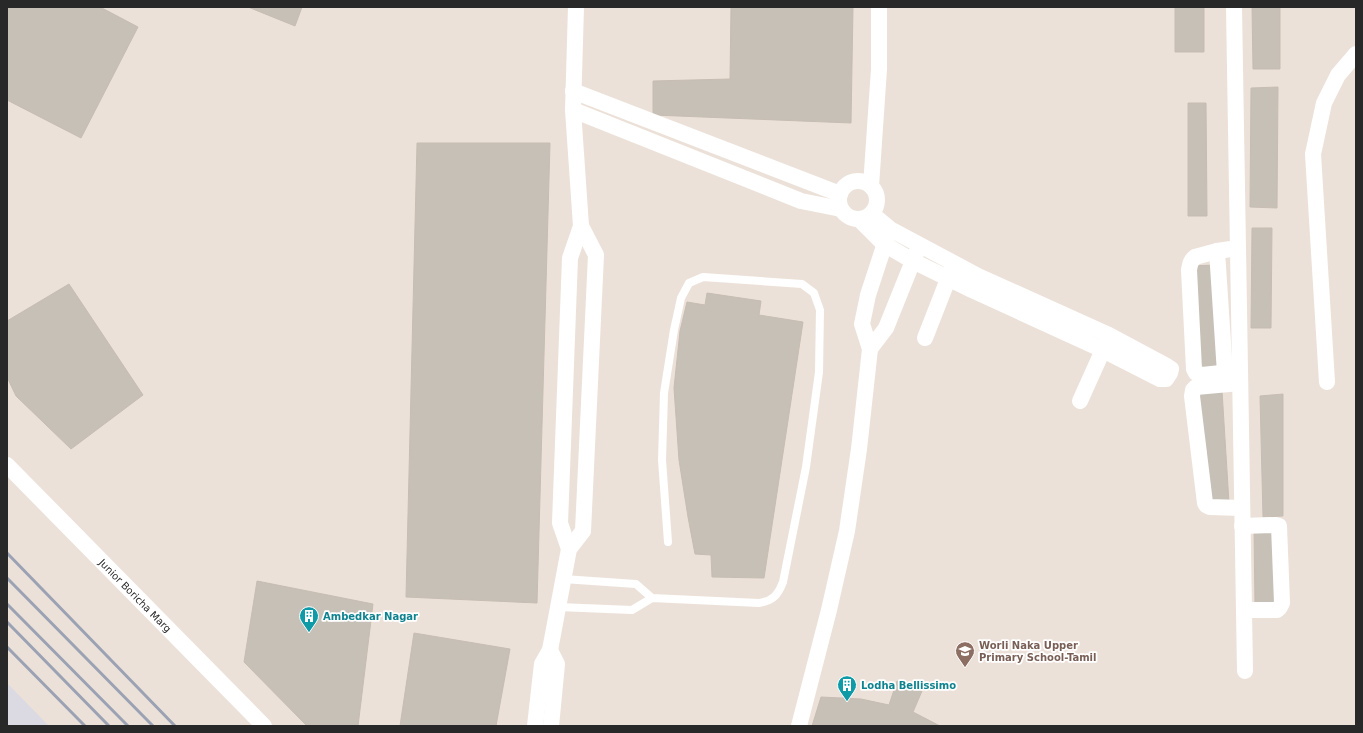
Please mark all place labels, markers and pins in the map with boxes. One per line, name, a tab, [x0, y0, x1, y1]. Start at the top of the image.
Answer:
building icon: Ambedkar Nagar	[298, 605, 320, 633]
place label: Ambedkar Nagar	[323, 611, 418, 622]
school or university icon: Worli Naka Upper Primary School-Tamil	[954, 640, 976, 668]
place label: Worli Naka Upper Primary School-Tamil	[979, 640, 1096, 663]
building icon: Lodha Bellissimo	[836, 674, 858, 702]
place label: Lodha Bellissimo	[861, 680, 956, 691]

